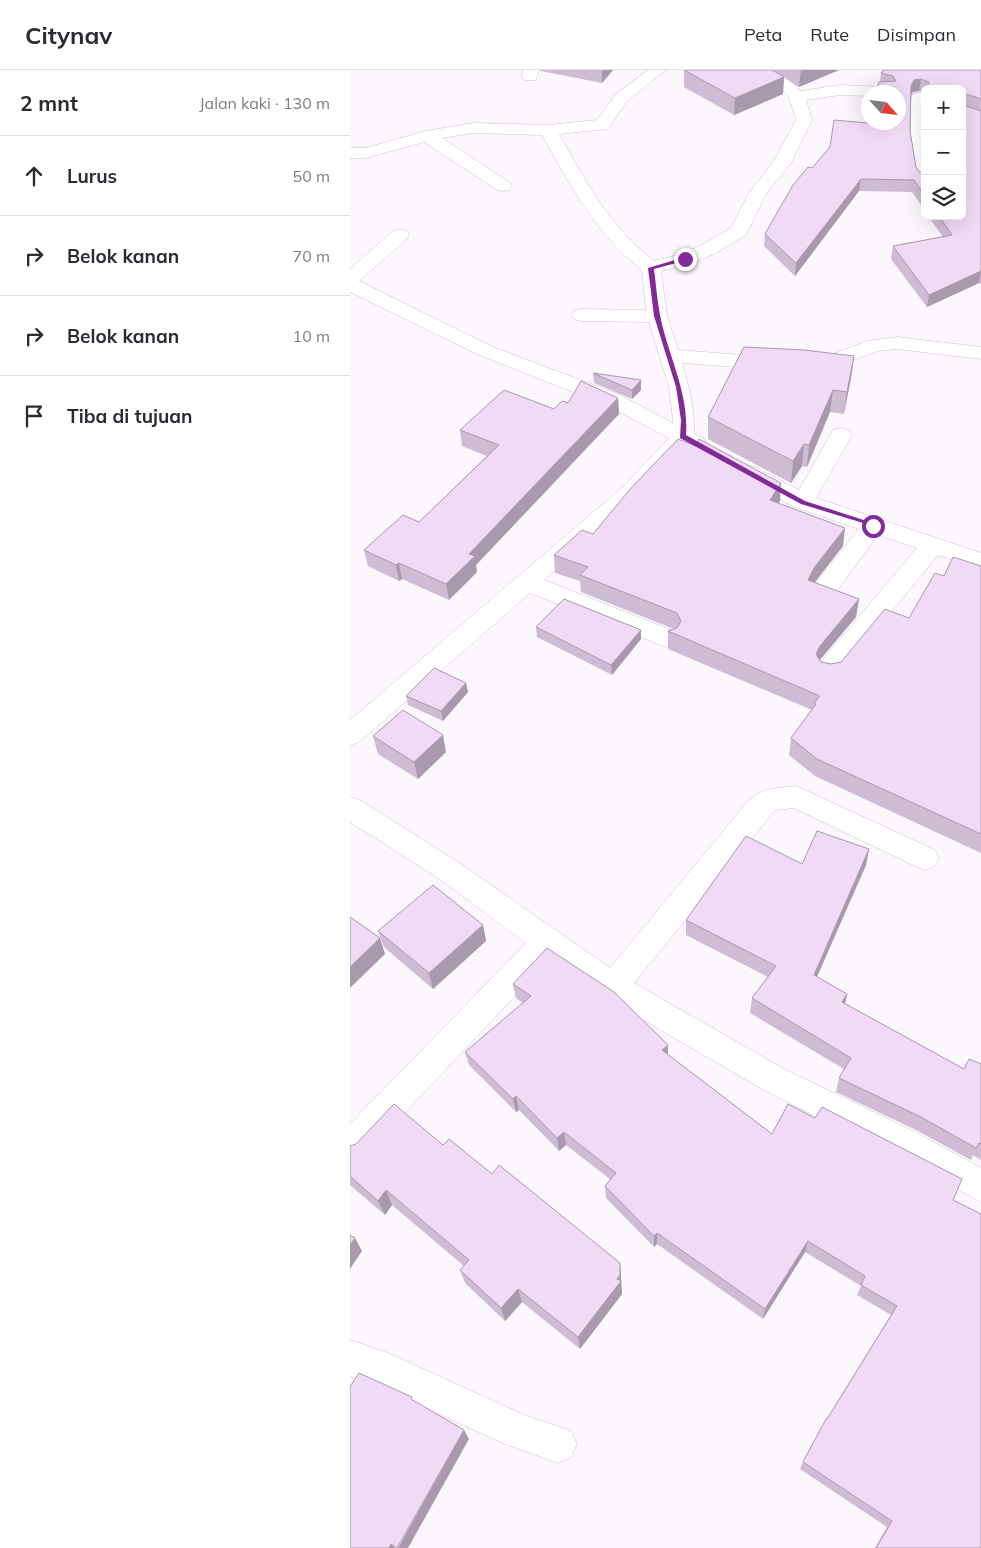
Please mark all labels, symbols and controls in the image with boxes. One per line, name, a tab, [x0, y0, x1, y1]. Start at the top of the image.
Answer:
text: Citynav	[25, 20, 112, 50]
text: Peta	[744, 23, 782, 46]
text: Rute	[810, 23, 849, 46]
text: Disimpan	[877, 23, 956, 46]
north arrow	[861, 85, 906, 130]
map controls	[921, 85, 966, 220]
button: +	[921, 85, 966, 130]
text: 2 mnt	[20, 90, 78, 116]
text: Jalan kaki · 130 m	[199, 93, 330, 113]
button: −	[921, 130, 966, 175]
icon: ahead	[20, 162, 48, 190]
text: Lurus	[67, 164, 117, 188]
text: 50 m	[293, 166, 330, 186]
button: layers	[921, 175, 966, 220]
icon: right	[20, 242, 48, 270]
text: Belok kanan	[67, 244, 179, 268]
text: 70 m	[293, 246, 330, 266]
route end	[674, 248, 697, 271]
icon: right	[20, 322, 48, 350]
text: Belok kanan	[67, 324, 179, 348]
text: 10 m	[293, 326, 330, 346]
icon: arrive	[20, 402, 48, 430]
text: Tiba di tujuan	[67, 404, 192, 428]
route start	[862, 515, 885, 538]

